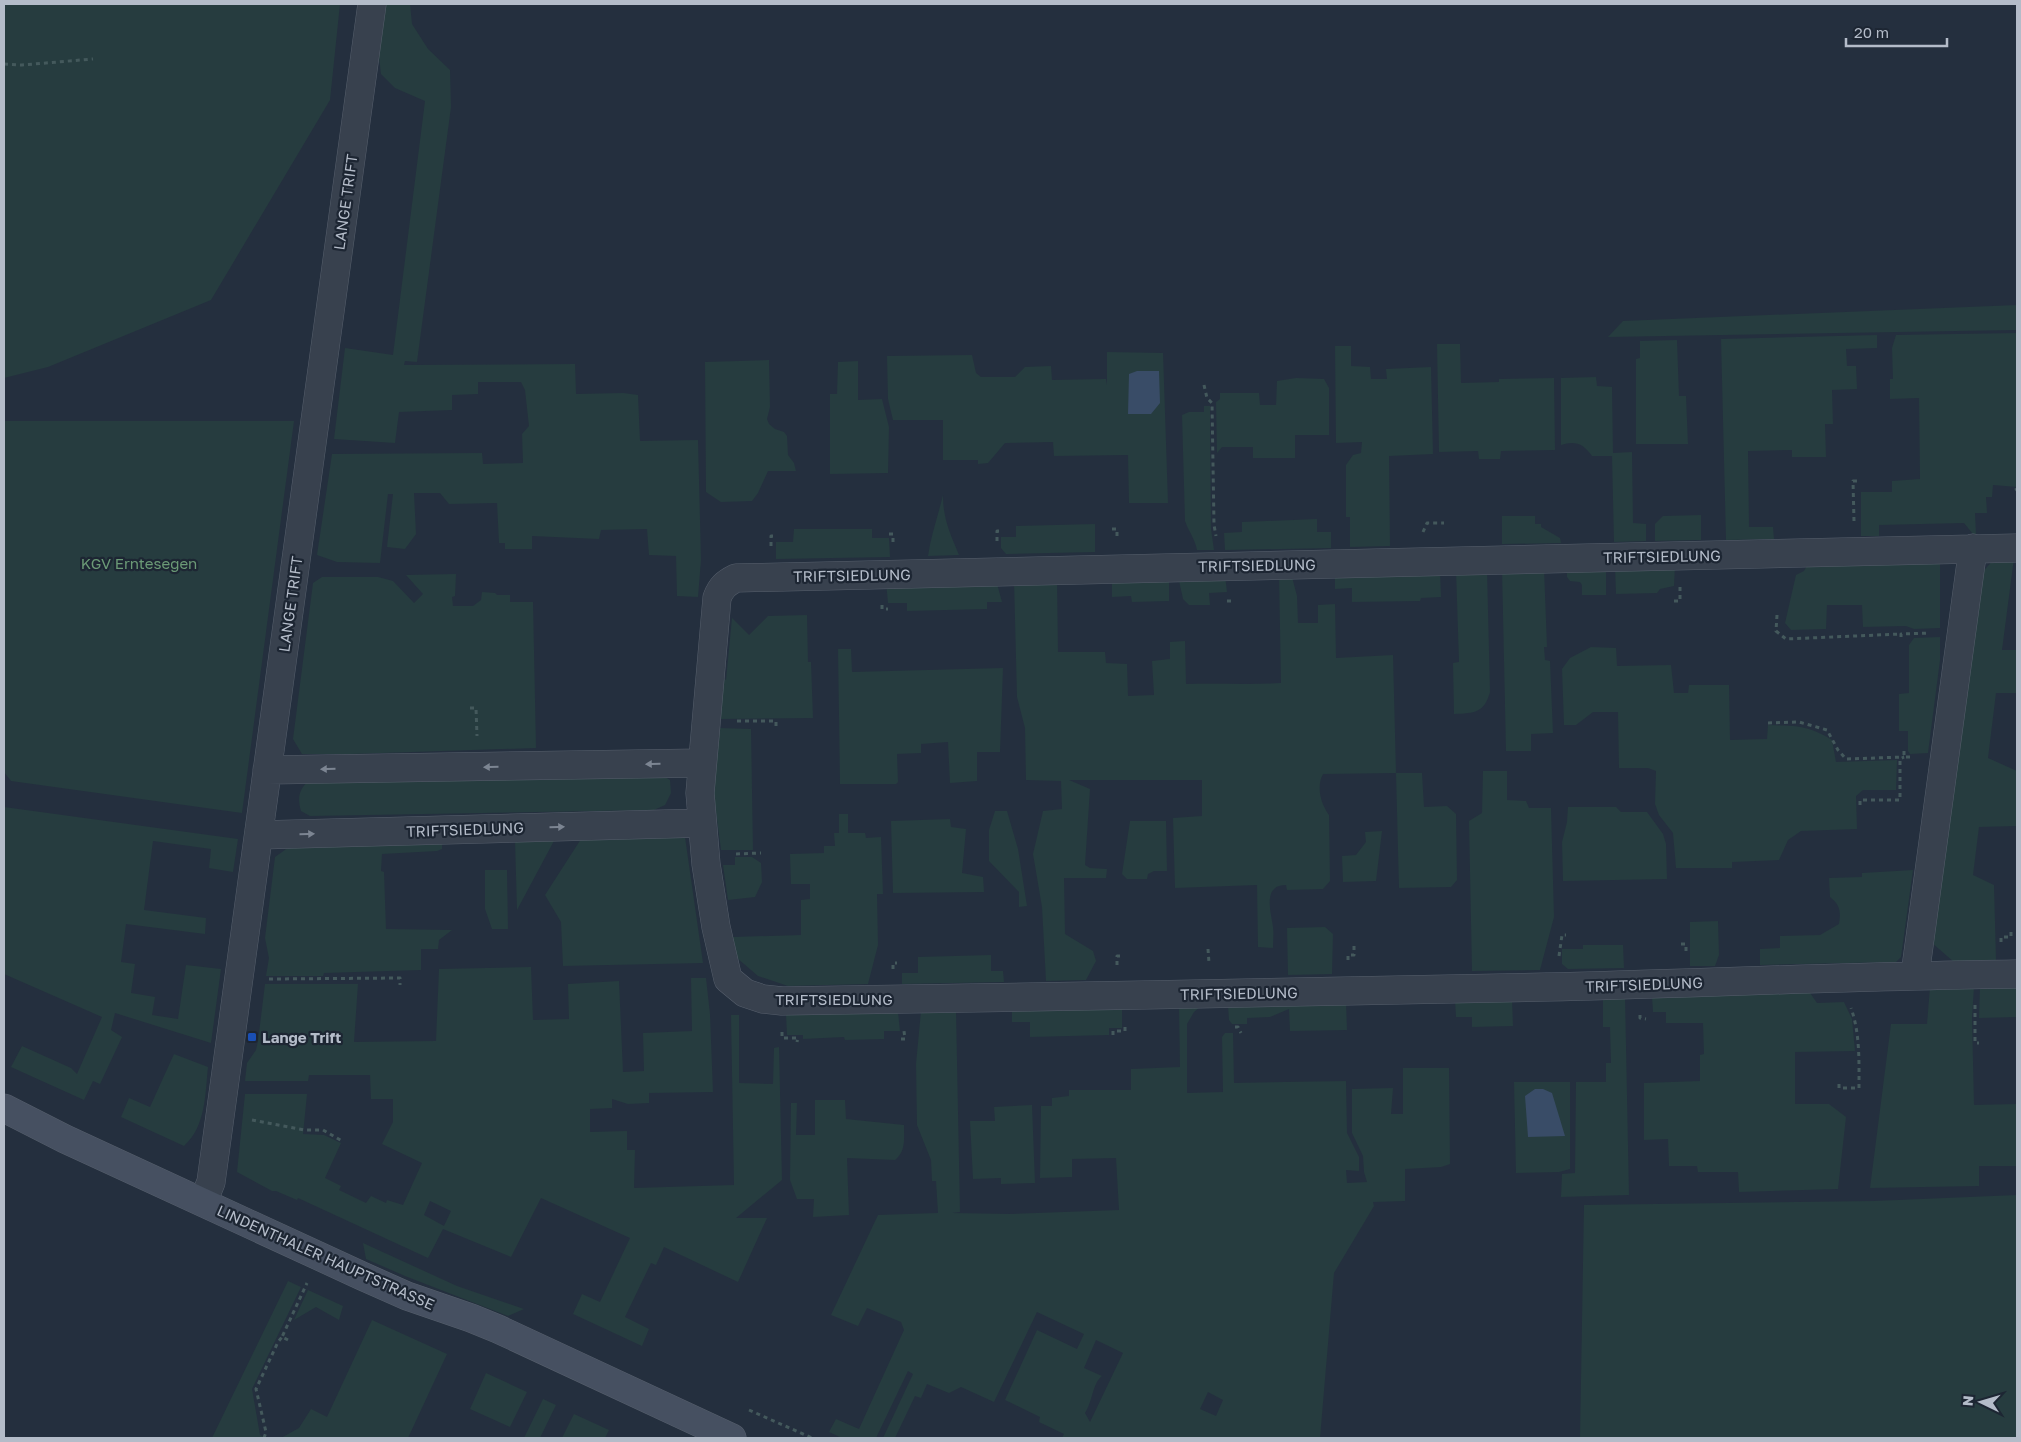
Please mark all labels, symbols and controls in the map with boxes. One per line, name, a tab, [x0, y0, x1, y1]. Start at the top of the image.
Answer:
scale bar	[1846, 15, 1947, 47]
text: 20 m	[1854, 23, 1889, 41]
street label: LANGE TRIFT	[329, 153, 361, 251]
street label: TRIFTSIEDLUNG	[1603, 546, 1721, 566]
park label: KGV Erntesegen	[81, 554, 197, 572]
street label: LANGE TRIFT	[274, 555, 306, 653]
street label: TRIFTSIEDLUNG	[1198, 555, 1316, 575]
street label: TRIFTSIEDLUNG	[793, 565, 911, 585]
one-way arrow	[645, 760, 661, 768]
one-way arrow	[482, 763, 498, 771]
one-way arrow	[320, 765, 336, 773]
street label: TRIFTSIEDLUNG	[406, 818, 524, 840]
one-way arrow	[550, 822, 566, 830]
one-way arrow	[300, 830, 316, 838]
street label: TRIFTSIEDLUNG	[1585, 973, 1703, 995]
street label: TRIFTSIEDLUNG	[1180, 983, 1298, 1003]
street label: TRIFTSIEDLUNG	[775, 990, 893, 1008]
place label: Lange Trift	[262, 1028, 341, 1046]
marker: Lange Trift	[246, 1031, 258, 1043]
street label: LINDENTHALER HAUPTSTRASSE	[214, 1201, 438, 1313]
north arrow	[1956, 1377, 2006, 1427]
text: N	[1959, 1395, 1976, 1407]

